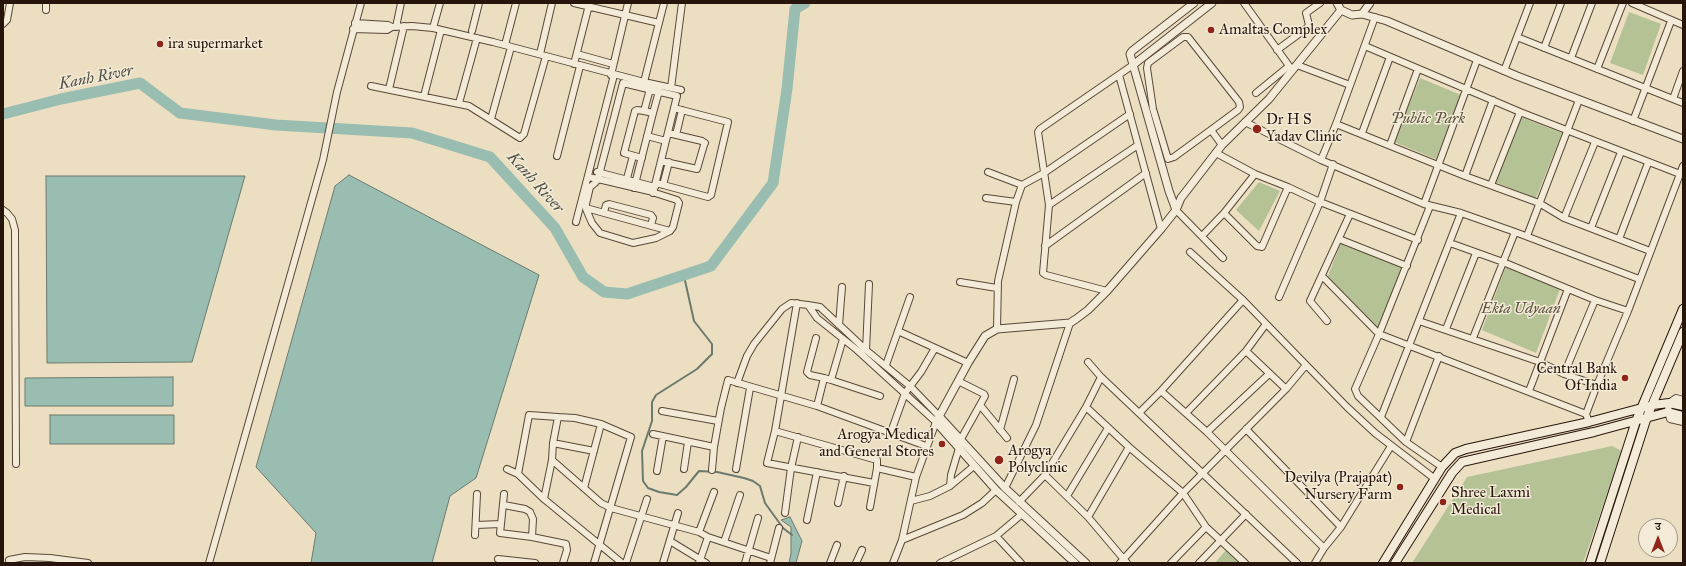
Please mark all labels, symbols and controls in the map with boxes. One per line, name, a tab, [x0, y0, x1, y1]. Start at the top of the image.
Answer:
place label: Amaltas Complex	[1219, 21, 1327, 39]
marker: Amaltas Complex	[1206, 25, 1216, 35]
place label: ira supermarket	[168, 35, 263, 53]
marker: ira supermarket	[155, 39, 165, 49]
water label: Kanh River	[57, 61, 135, 95]
park label: Public Park	[1391, 110, 1465, 128]
place label: Dr H S Yadav Clinic	[1266, 111, 1342, 146]
marker: Dr H S Yadav Clinic	[1251, 123, 1263, 135]
water label: Kanh River	[503, 149, 567, 217]
park label: Ekta Udyaan	[1481, 300, 1561, 318]
place label: Central Bank Of India	[1537, 360, 1617, 395]
marker: Central Bank Of India	[1620, 373, 1630, 383]
place label: Arogya Medical and General Stores	[819, 426, 934, 461]
marker: Arogya Medical and General Stores	[937, 439, 947, 449]
place label: Arogya Polyclinic	[1008, 442, 1068, 477]
marker: Arogya Polyclinic	[993, 454, 1005, 466]
place label: Devilya (Prajapat) Nursery Farm	[1284, 469, 1392, 504]
marker: Devilya (Prajapat) Nursery Farm	[1395, 482, 1405, 492]
place label: Shree Laxmi Medical	[1451, 484, 1530, 519]
marker: Shree Laxmi Medical	[1438, 497, 1448, 507]
north arrow	[1638, 518, 1678, 558]
text: उ	[1655, 520, 1661, 533]

